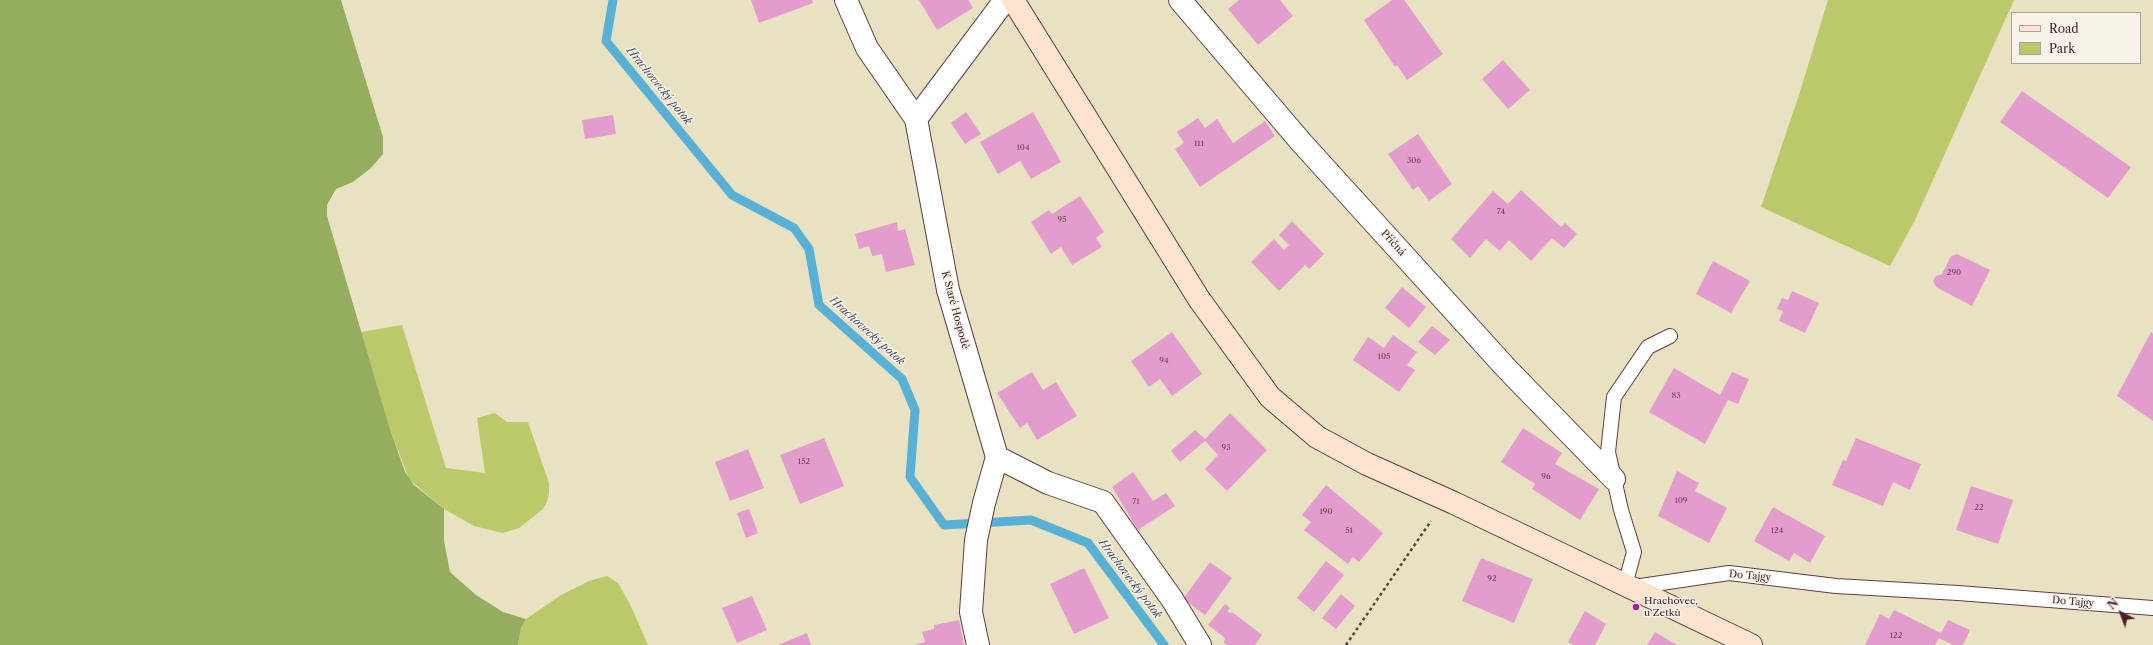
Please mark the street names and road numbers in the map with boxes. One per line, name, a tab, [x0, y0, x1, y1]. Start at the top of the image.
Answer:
street label: Příčná	[1378, 228, 1408, 258]
street label: K Staré Hospodě	[939, 270, 971, 350]
street label: Do Tajgy	[1728, 568, 1772, 584]
street label: Do Tajgy	[2051, 594, 2095, 610]

